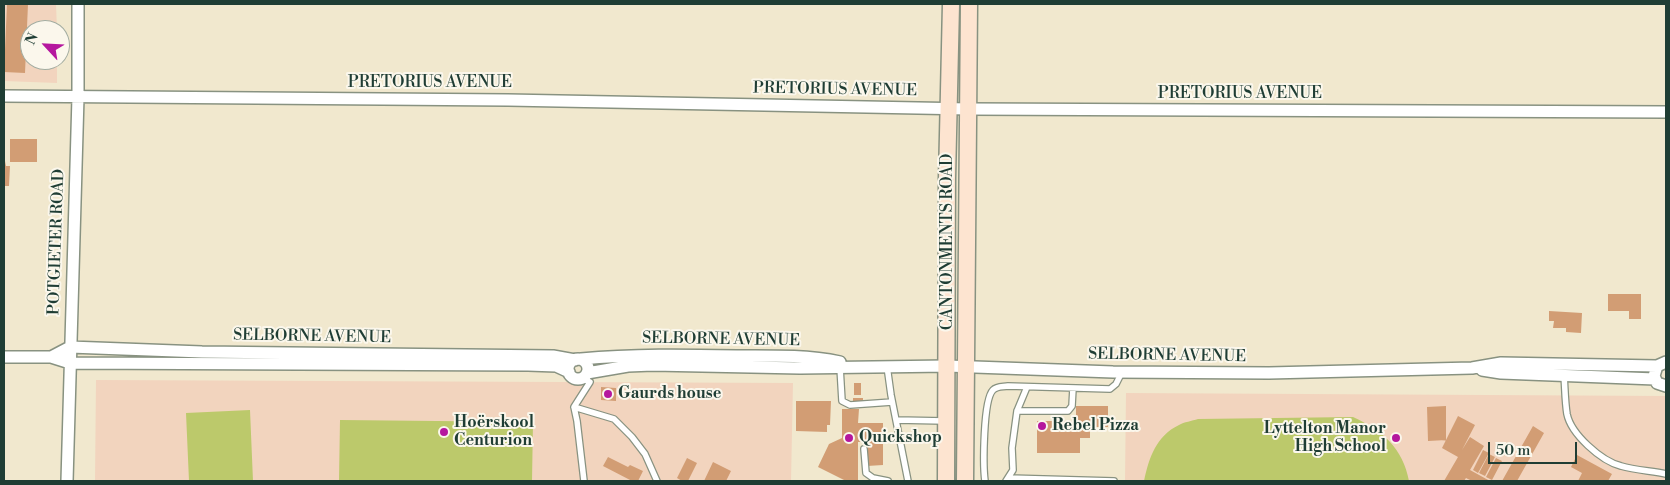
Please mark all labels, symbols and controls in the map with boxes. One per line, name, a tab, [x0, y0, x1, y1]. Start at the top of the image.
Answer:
north arrow	[20, 20, 70, 70]
text: N	[22, 30, 43, 48]
street label: PRETORIUS AVENUE	[348, 73, 512, 93]
street label: PRETORIUS AVENUE	[753, 79, 917, 101]
street label: PRETORIUS AVENUE	[1158, 84, 1322, 104]
street label: CANTONMENTS ROAD	[938, 154, 958, 330]
street label: POTGIETER ROAD	[45, 169, 69, 315]
street label: SELBORNE AVENUE	[233, 326, 391, 348]
street label: SELBORNE AVENUE	[642, 329, 800, 351]
street label: SELBORNE AVENUE	[1088, 345, 1246, 367]
place label: Gaurds house	[618, 384, 721, 404]
marker: Gaurds house	[602, 388, 614, 400]
place label: Hoërskool Centurion	[454, 413, 534, 451]
place label: Rebel Pizza	[1052, 416, 1139, 436]
place label: Lyttelton Manor High School	[1264, 419, 1386, 457]
marker: Rebel Pizza	[1036, 420, 1048, 432]
marker: Hoërskool Centurion	[438, 426, 450, 438]
place label: Quickshop	[859, 428, 942, 448]
marker: Quickshop	[843, 432, 855, 444]
marker: Lyttelton Manor High School	[1390, 432, 1402, 444]
scale bar	[1490, 432, 1579, 464]
text: 50 m	[1496, 441, 1530, 460]

